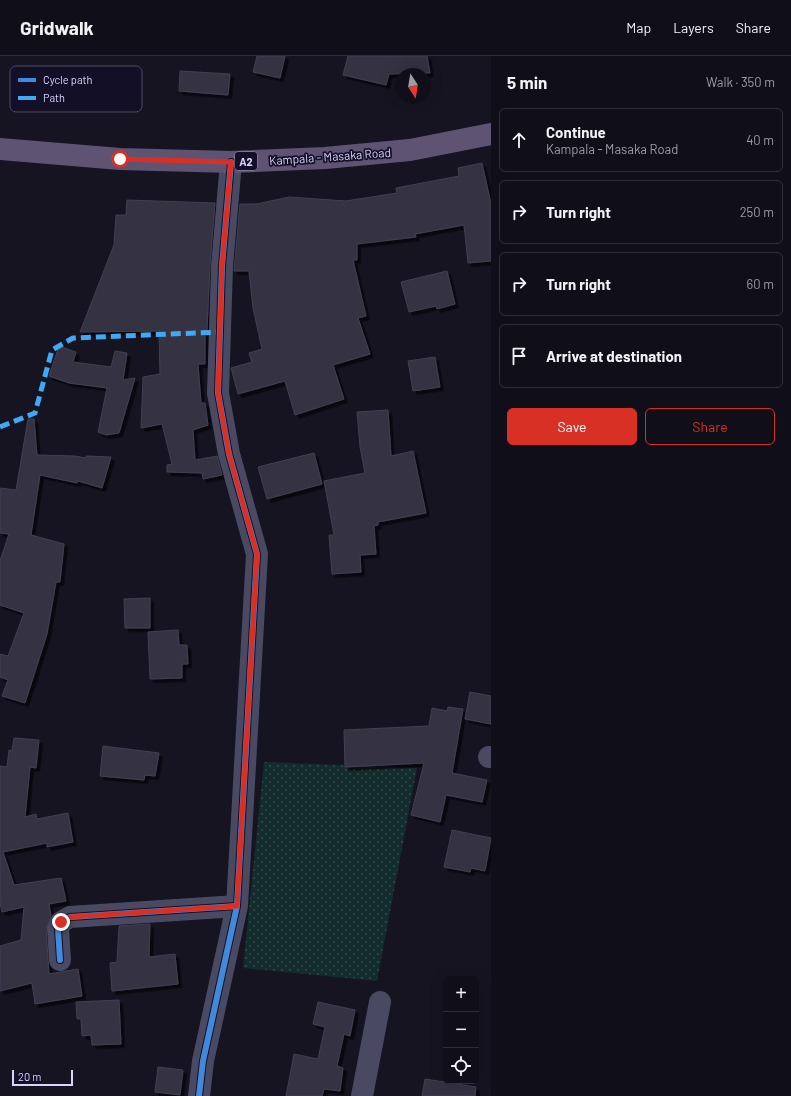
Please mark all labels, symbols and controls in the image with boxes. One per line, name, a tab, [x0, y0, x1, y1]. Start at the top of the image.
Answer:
text: Gridwalk	[20, 16, 94, 39]
text: Map	[626, 19, 651, 36]
text: Layers	[673, 19, 714, 36]
text: Share	[736, 19, 771, 36]
legend	[10, 66, 142, 112]
north arrow	[395, 68, 431, 104]
text: 5 min	[507, 72, 547, 92]
text: Cycle path	[43, 73, 93, 86]
text: Walk · 350 m	[706, 74, 775, 90]
text: Path	[43, 91, 65, 104]
text: Continue	[546, 123, 606, 141]
icon: ahead	[508, 129, 530, 151]
text: 40 m	[746, 132, 774, 148]
text: Kampala - Masaka Road	[546, 141, 678, 157]
street label: Kampala - Masaka Road	[269, 145, 391, 167]
route start	[111, 150, 129, 168]
road number: A2	[235, 152, 257, 170]
icon: right	[508, 201, 530, 223]
text: Turn right	[546, 203, 611, 221]
text: 250 m	[740, 204, 774, 220]
icon: right	[508, 273, 530, 295]
text: Turn right	[546, 275, 611, 293]
text: 60 m	[747, 276, 774, 292]
icon: arrive	[508, 345, 530, 367]
text: Arrive at destination	[546, 347, 682, 365]
button: Save	[507, 408, 637, 445]
button: Share	[645, 408, 775, 445]
route end	[52, 913, 70, 931]
map controls	[443, 976, 479, 1084]
button: +	[443, 976, 479, 1012]
button: −	[443, 1012, 479, 1048]
button: locate	[443, 1048, 479, 1084]
scale bar	[12, 1068, 73, 1087]
text: 20 m	[18, 1070, 41, 1083]

